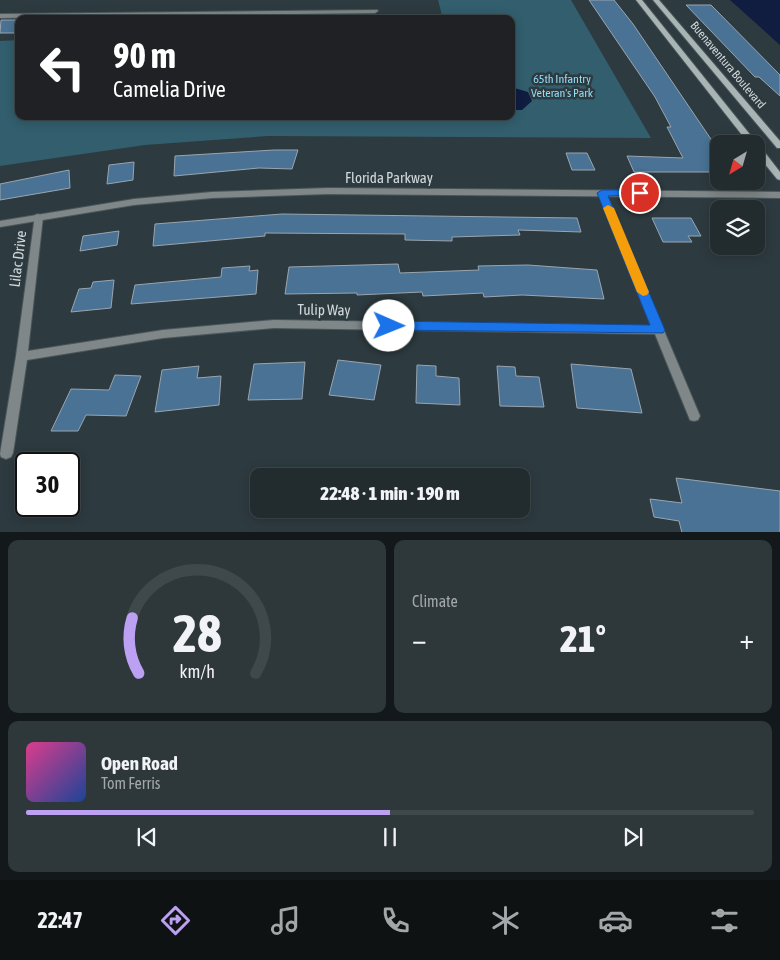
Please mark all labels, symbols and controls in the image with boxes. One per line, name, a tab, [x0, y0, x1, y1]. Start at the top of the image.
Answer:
street label: Buenaventura Boulevard	[687, 19, 769, 111]
icon: left	[30, 35, 95, 100]
text: 90 m	[113, 35, 176, 75]
park label: 65th Infantry Veteran's Park	[531, 72, 594, 100]
text: Camelia Drive	[113, 76, 226, 102]
north arrow	[710, 135, 765, 190]
map controls	[710, 135, 765, 255]
street label: Florida Parkway	[345, 169, 433, 186]
pin	[619, 172, 661, 214]
icon: arrive	[626, 179, 654, 207]
button: layers	[710, 200, 765, 255]
street label: Lilac Drive	[6, 229, 29, 288]
position arrow	[362, 299, 414, 351]
street label: Tulip Way	[297, 301, 351, 318]
speed limit sign: 30	[15, 452, 80, 517]
text: 22:48 · 1 min · 190 m	[320, 482, 460, 504]
text: Climate	[412, 592, 458, 610]
text: 28	[173, 603, 221, 663]
text: 21°	[560, 617, 606, 660]
text: −	[412, 623, 427, 655]
text: +	[739, 623, 754, 655]
text: km/h	[179, 661, 215, 682]
text: Open Road	[101, 752, 178, 774]
text: Tom Ferris	[101, 774, 160, 792]
icon: previous	[133, 823, 161, 851]
icon: pause	[376, 823, 404, 851]
icon: next	[619, 823, 647, 851]
icon: directions	[158, 903, 193, 938]
icon: music	[268, 903, 303, 938]
icon: phone	[378, 903, 413, 938]
icon: climate	[488, 903, 523, 938]
icon: car	[598, 903, 633, 938]
icon: filters	[707, 903, 742, 938]
text: 22:47	[37, 907, 83, 933]

